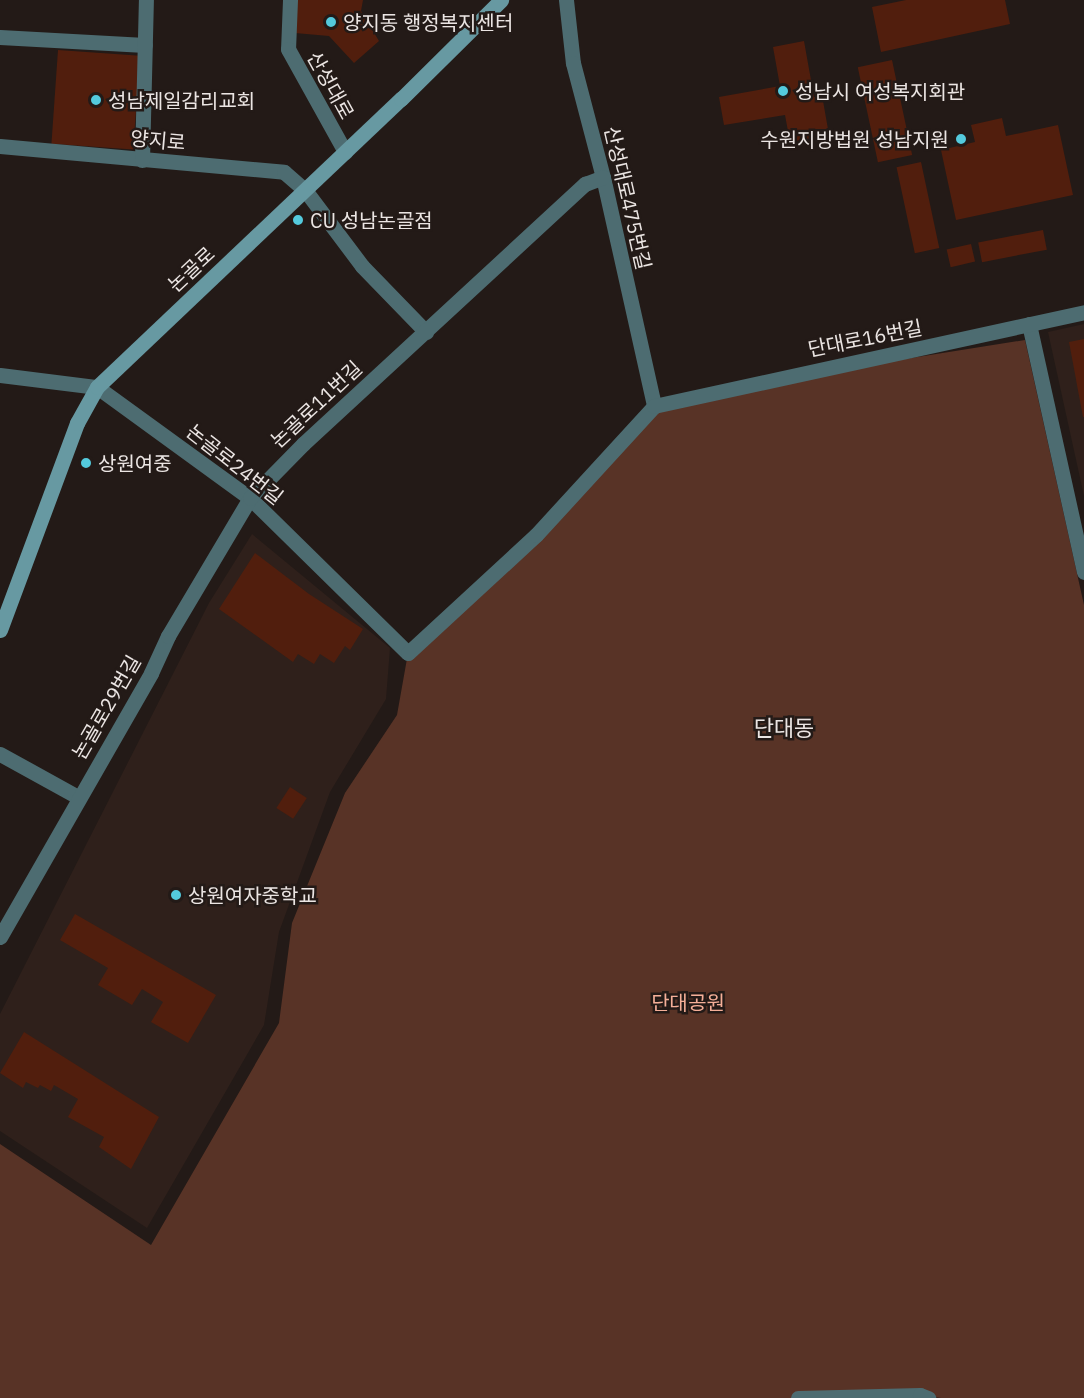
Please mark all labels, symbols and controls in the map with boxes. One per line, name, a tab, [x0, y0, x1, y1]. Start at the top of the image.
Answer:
place label: 양지동 행정복지센터	[343, 10, 513, 34]
marker: 양지동 행정복지센터	[324, 15, 338, 29]
street label: 산성대로	[303, 47, 359, 123]
place label: 성남시 여성복지회관	[795, 79, 965, 103]
marker: 성남시 여성복지회관	[776, 84, 790, 98]
place label: 성남제일감리교회	[108, 88, 255, 112]
marker: 성남제일감리교회	[89, 93, 103, 107]
street label: 산성대로475번길	[600, 124, 656, 272]
street label: 양지로	[129, 126, 187, 154]
place label: 수원지방법원 성남지원	[760, 127, 949, 151]
marker: 수원지방법원 성남지원	[954, 132, 968, 146]
place label: CU 성남논골점	[310, 208, 433, 232]
marker: CU 성남논골점	[291, 213, 305, 227]
street label: 논골로	[163, 241, 219, 297]
street label: 단대로16번길	[806, 315, 924, 361]
street label: 논골로11번길	[265, 356, 367, 452]
street label: 논골로24번길	[182, 419, 288, 509]
place label: 상원여중	[98, 451, 172, 475]
marker: 상원여중	[79, 456, 93, 470]
street label: 논골로29번길	[67, 651, 145, 763]
district label: 단대동	[754, 715, 814, 741]
place label: 상원여자중학교	[188, 883, 317, 907]
marker: 상원여자중학교	[169, 888, 183, 902]
park label: 단대공원	[651, 990, 725, 1014]

